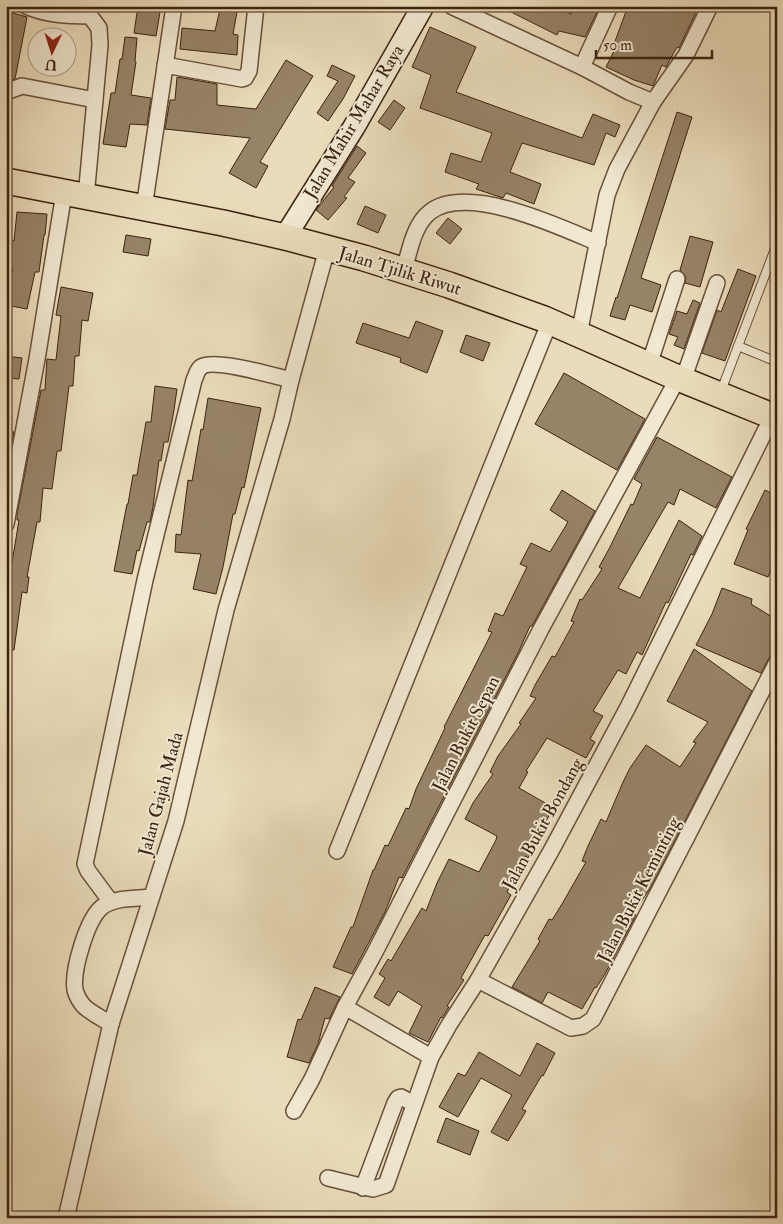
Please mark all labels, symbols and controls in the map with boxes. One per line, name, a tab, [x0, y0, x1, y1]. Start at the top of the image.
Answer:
north arrow	[28, 28, 78, 78]
scale bar	[596, 28, 712, 60]
text: 50 m	[603, 36, 632, 55]
street label: Jalan Mahir Mahar Raya	[298, 40, 410, 204]
text: U	[44, 56, 58, 73]
street label: Jalan Tjilik Riwut	[335, 241, 464, 301]
street label: Jalan Bukit Sepan	[427, 672, 505, 797]
street label: Jalan Gajah Mada	[133, 729, 189, 860]
street label: Jalan Bukit Bondang	[497, 753, 589, 895]
street label: Jalan Bukit Keminting	[592, 812, 686, 967]

